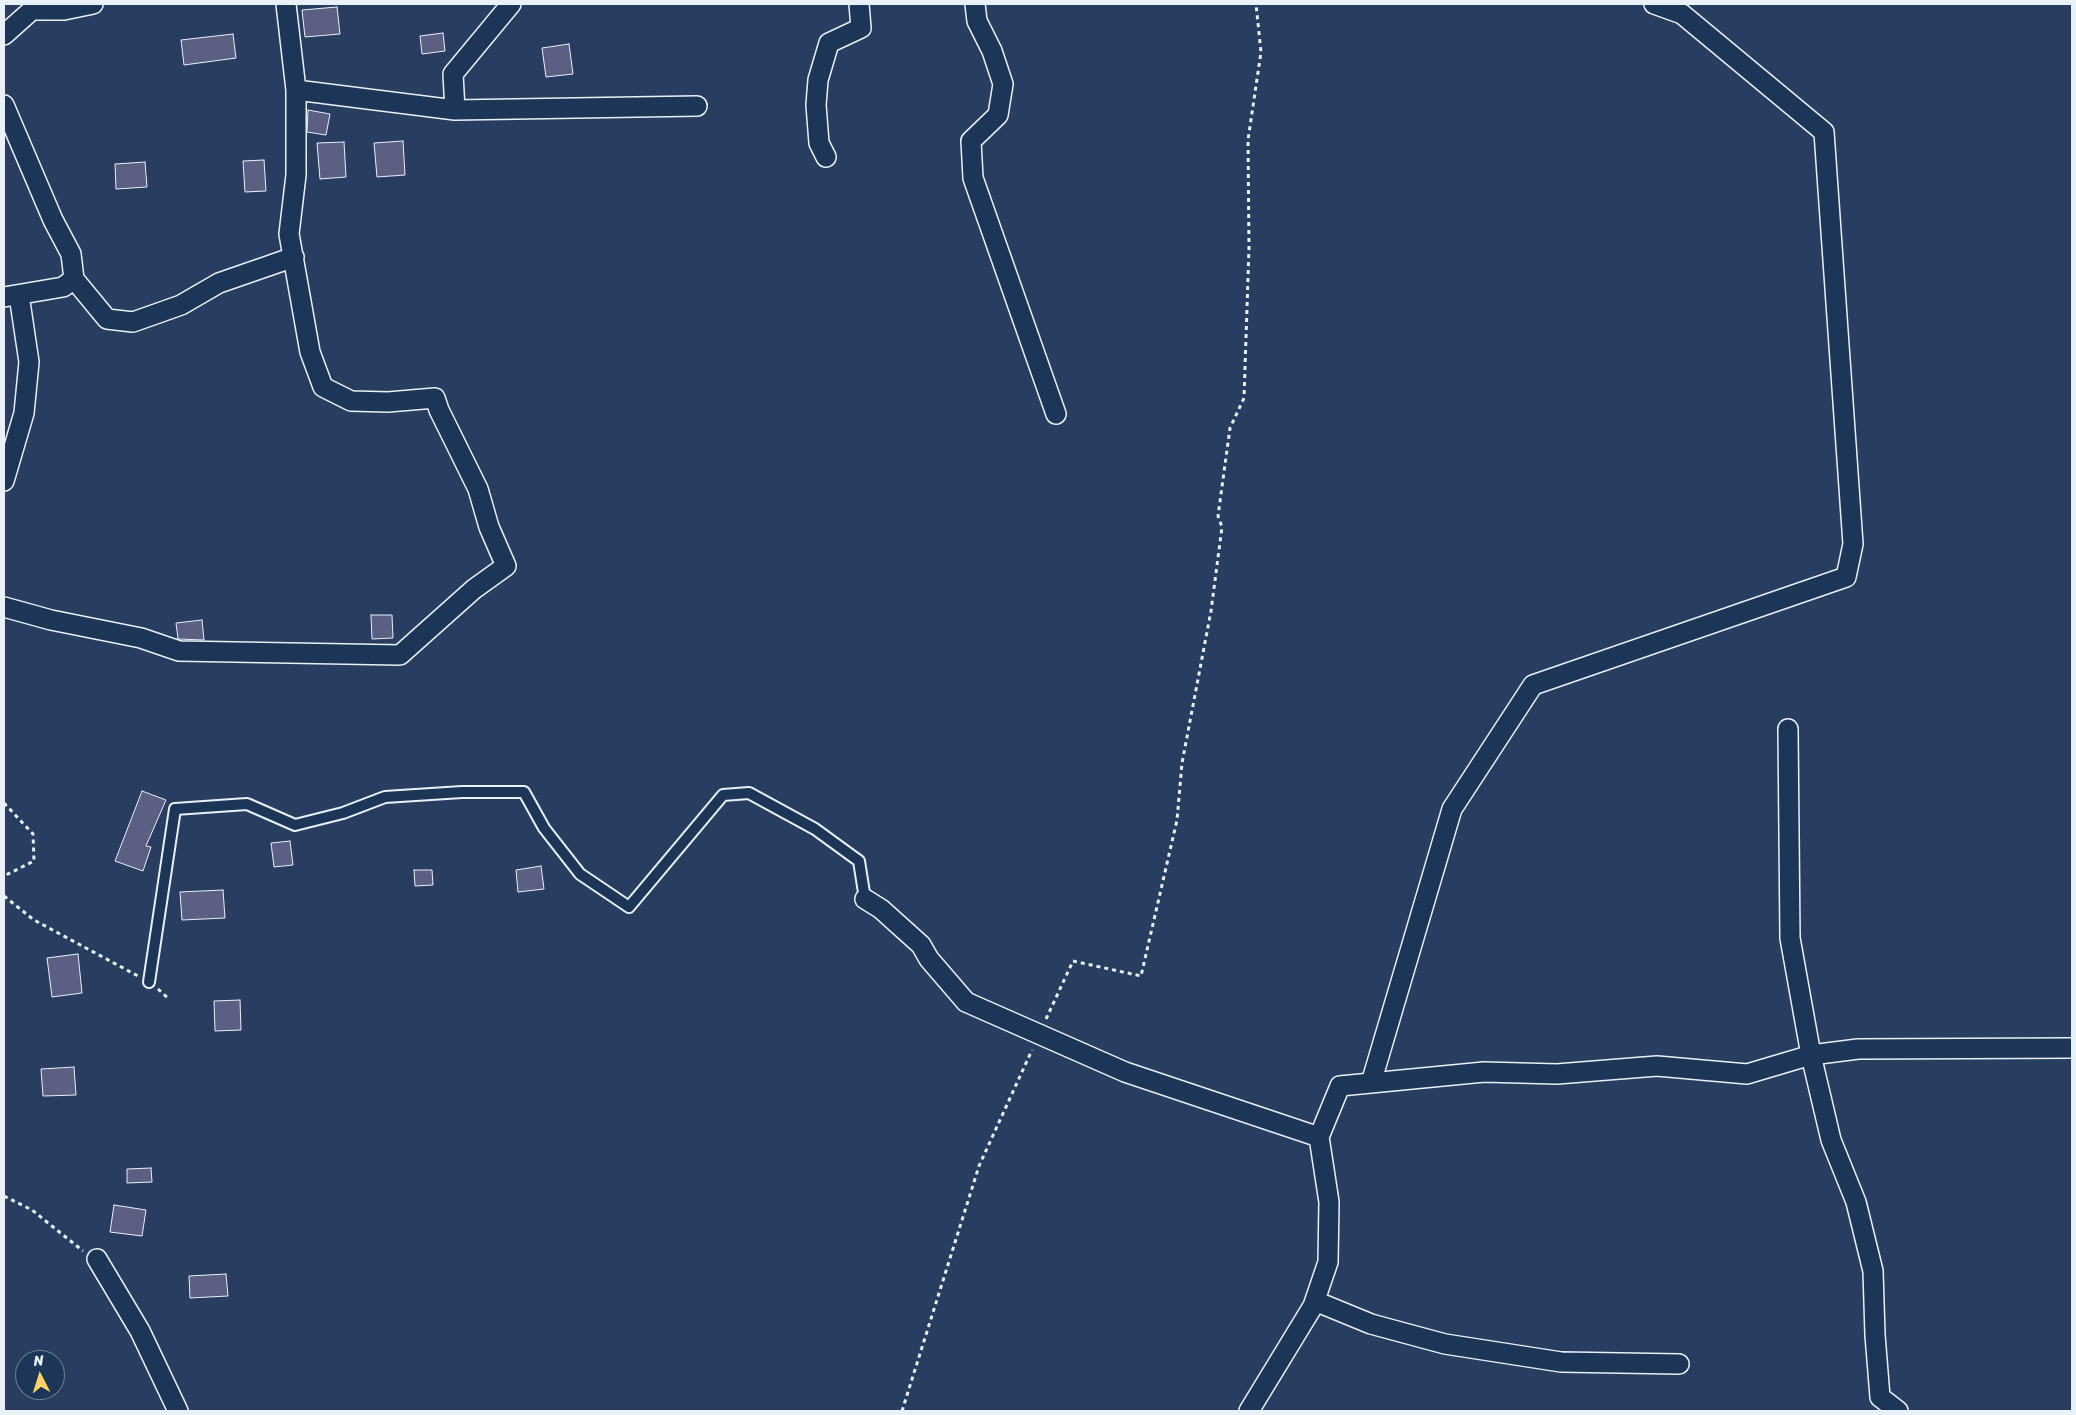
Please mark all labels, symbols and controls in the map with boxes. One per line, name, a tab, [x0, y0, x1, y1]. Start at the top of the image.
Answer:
text: N	[33, 1348, 45, 1373]
north arrow	[15, 1350, 65, 1400]

